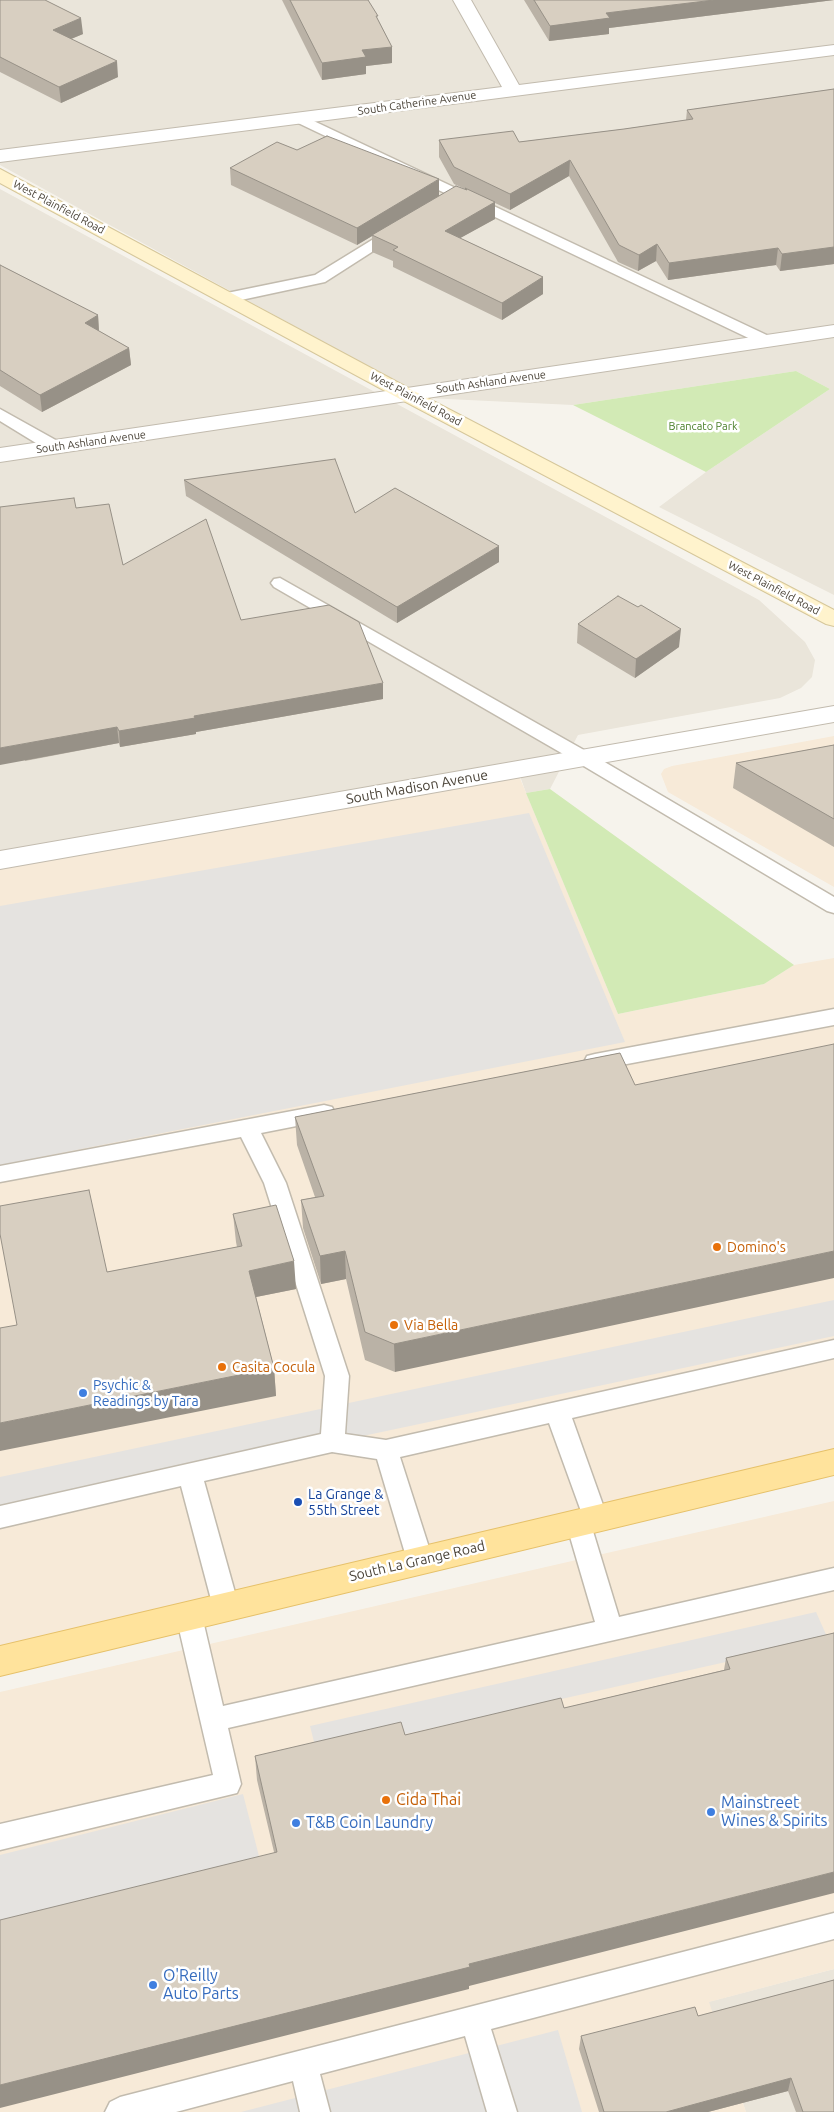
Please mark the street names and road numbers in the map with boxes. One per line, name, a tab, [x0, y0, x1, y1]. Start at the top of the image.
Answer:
street label: South Catherine Avenue	[357, 88, 477, 118]
street label: West Plainfield Road	[11, 177, 107, 237]
street label: South Ashland Avenue	[435, 368, 547, 396]
street label: West Plainfield Road	[368, 369, 464, 429]
street label: South Ashland Avenue	[35, 428, 147, 456]
street label: West Plainfield Road	[726, 558, 822, 618]
street label: South Madison Avenue	[345, 766, 489, 808]
street label: South La Grange Road	[347, 1537, 487, 1585]

